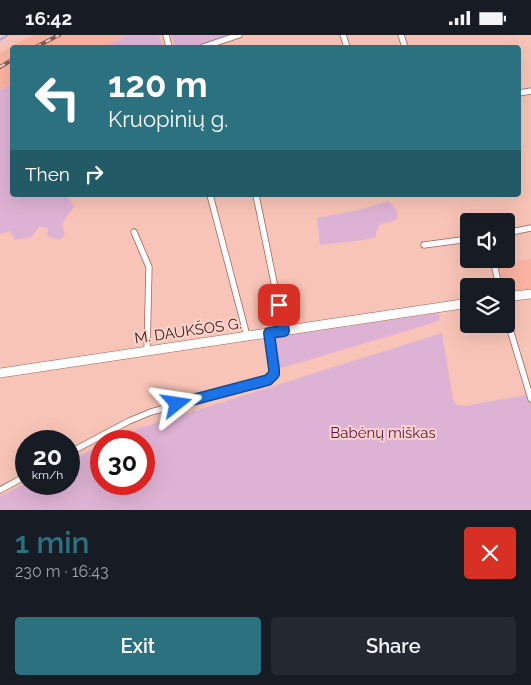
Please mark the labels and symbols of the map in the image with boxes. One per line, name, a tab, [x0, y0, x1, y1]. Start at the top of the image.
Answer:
pin	[258, 284, 300, 326]
street label: M. DAUKŠOS G.	[133, 314, 243, 347]
position arrow	[150, 377, 202, 429]
park label: Babėnų miškas	[330, 424, 436, 442]
speed limit sign: 30	[90, 430, 155, 495]

